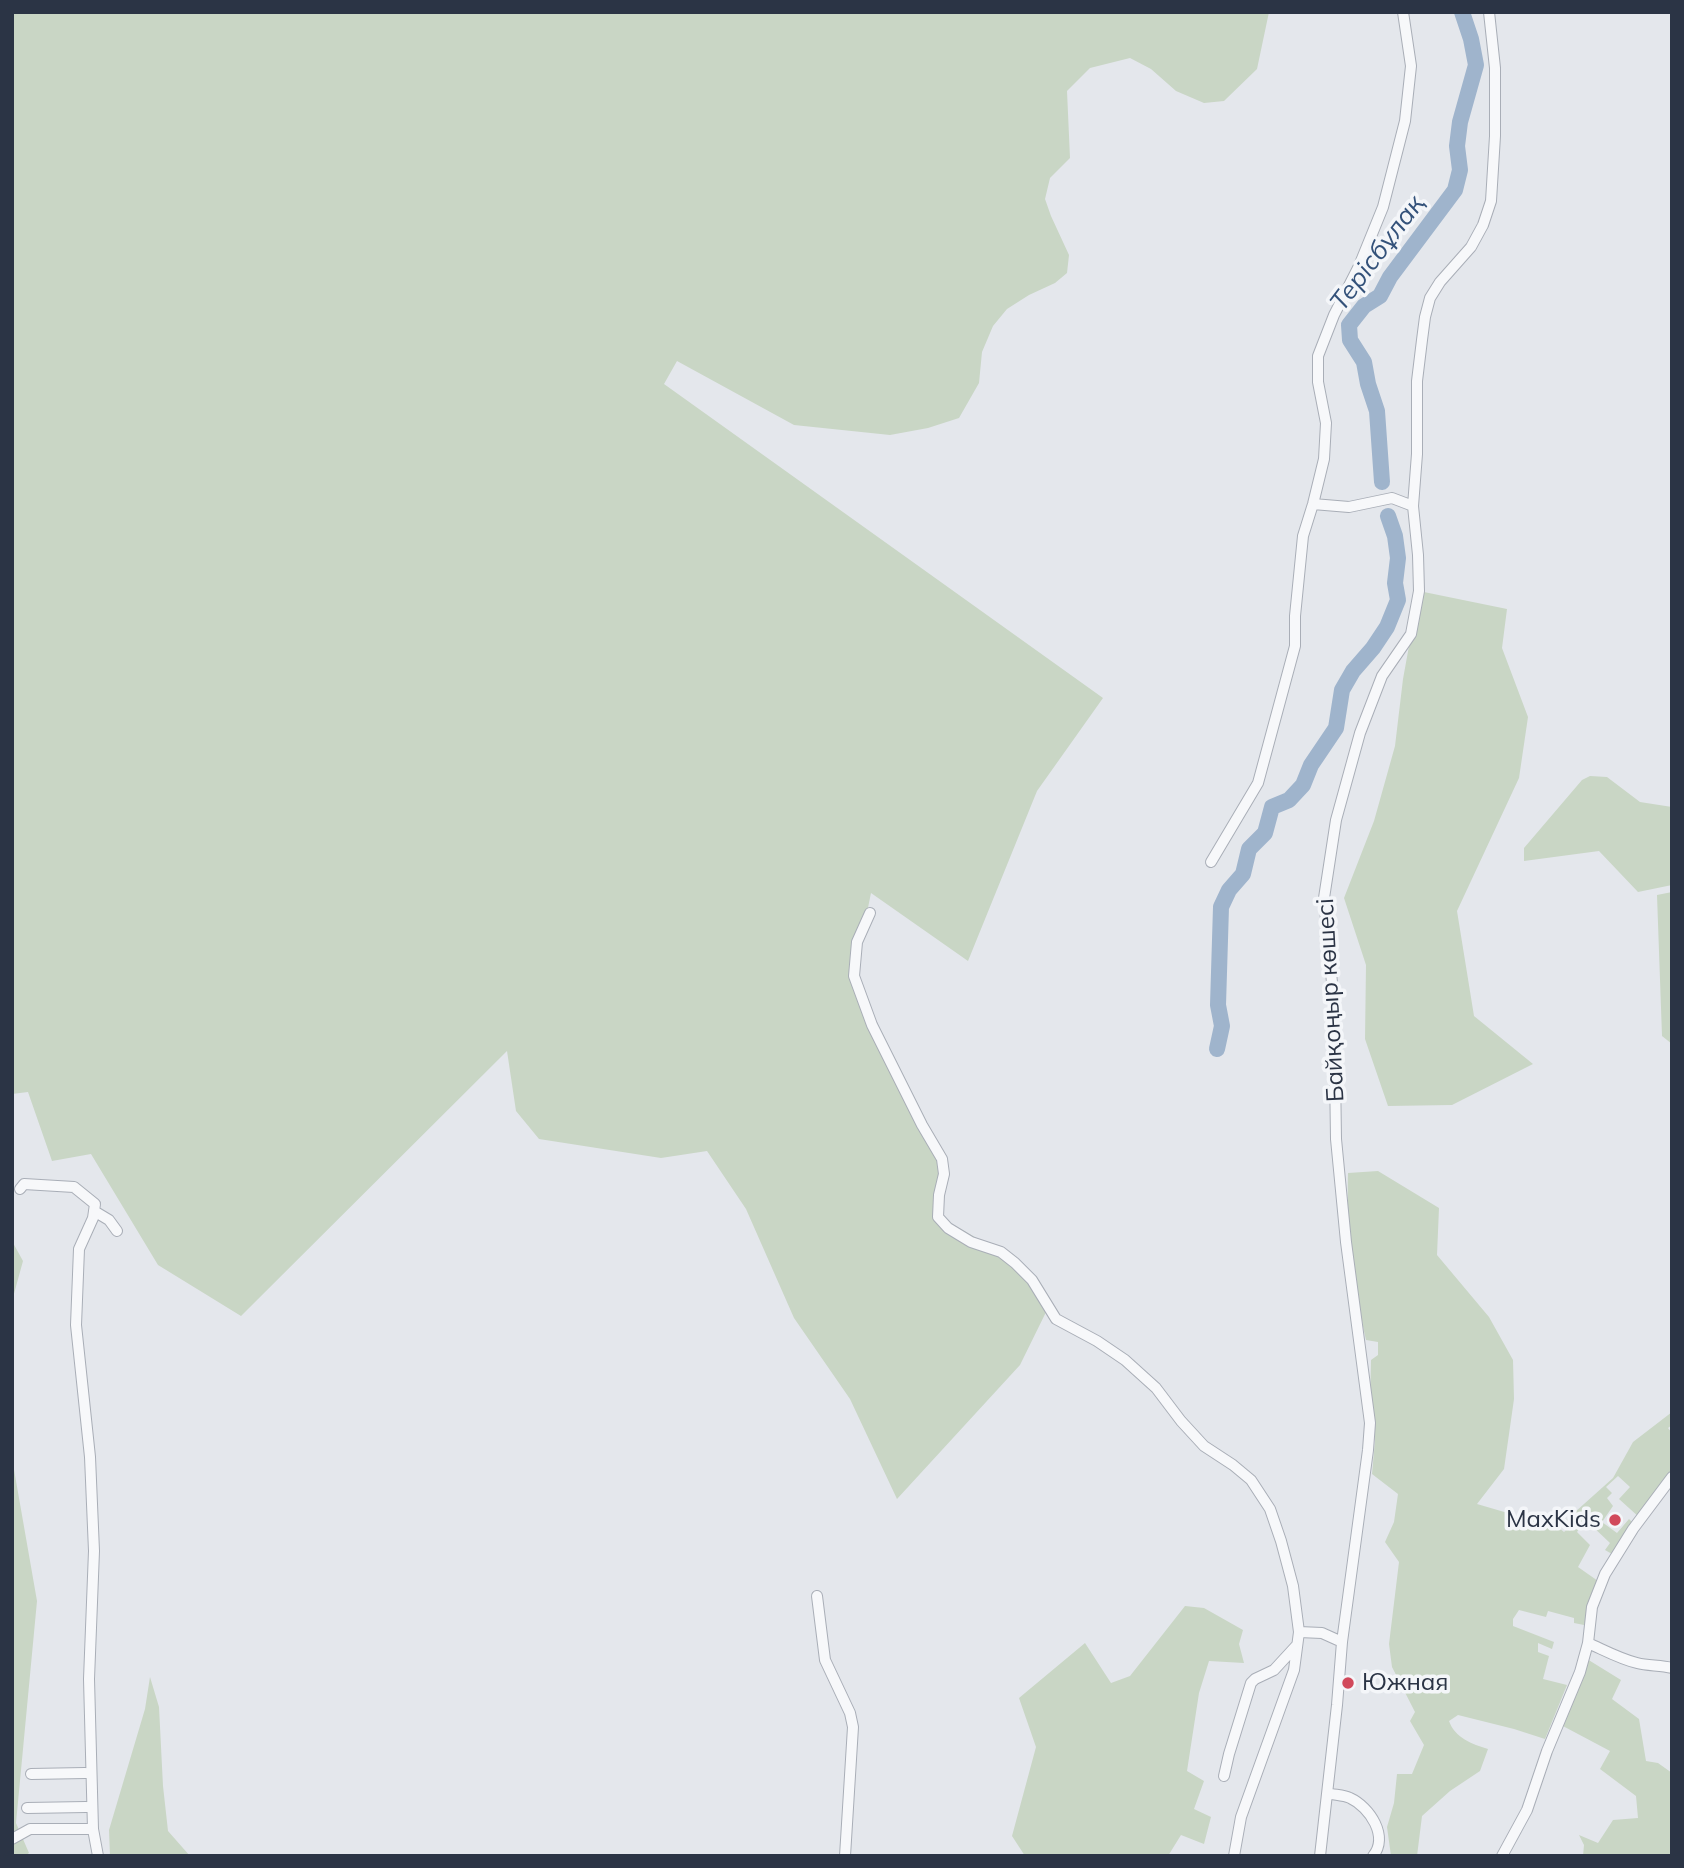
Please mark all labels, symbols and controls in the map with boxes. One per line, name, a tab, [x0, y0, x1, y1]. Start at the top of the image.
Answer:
water label: Терісбұлақ	[1324, 189, 1432, 317]
street label: Байқоңыр көшесі	[1311, 897, 1351, 1103]
place label: MaxKids	[1506, 1506, 1601, 1534]
marker: MaxKids	[1607, 1512, 1623, 1528]
place label: Южная	[1362, 1669, 1449, 1697]
marker: Южная	[1340, 1675, 1356, 1691]

